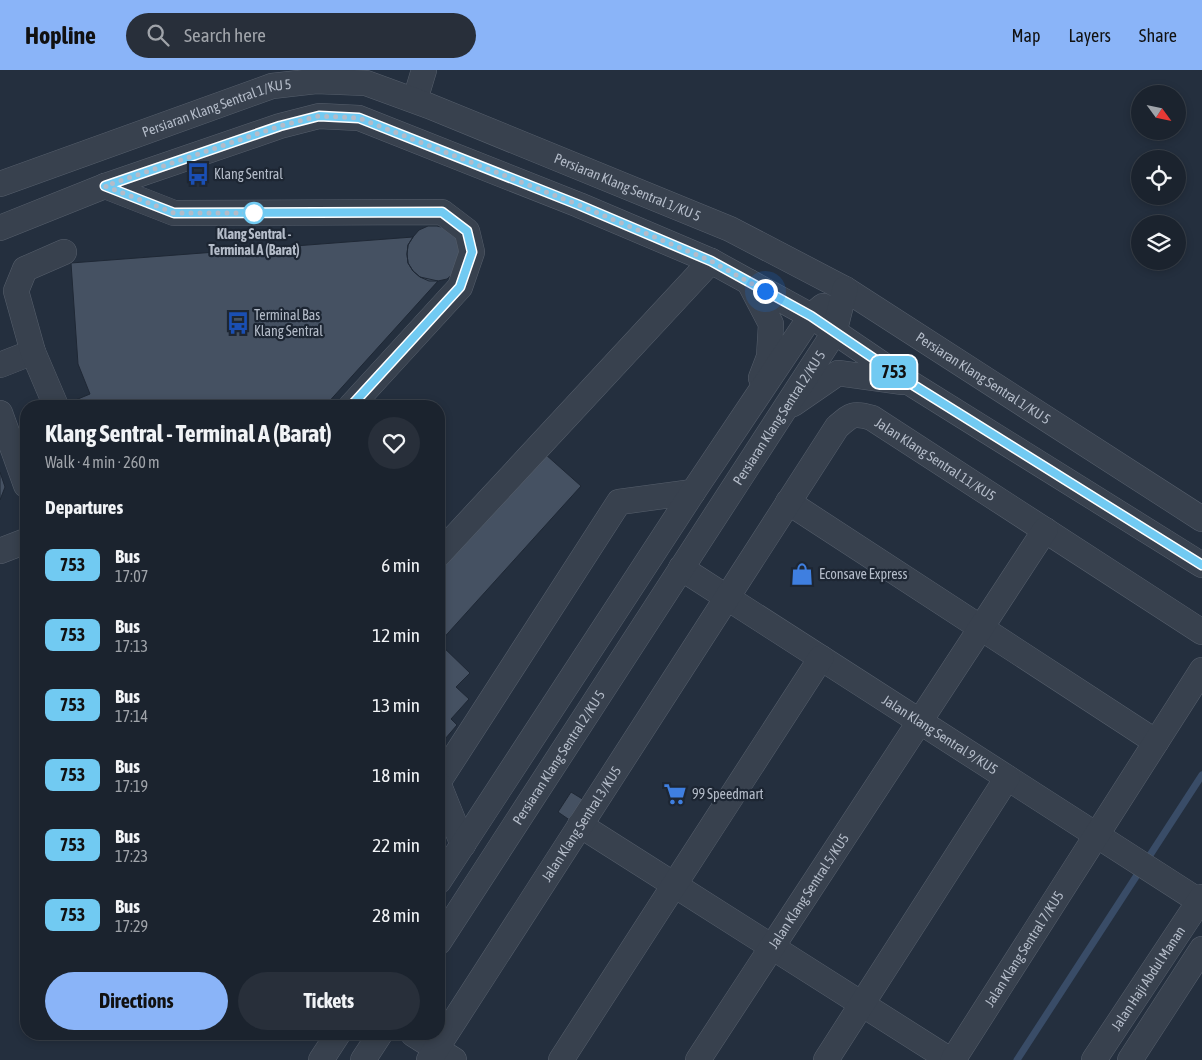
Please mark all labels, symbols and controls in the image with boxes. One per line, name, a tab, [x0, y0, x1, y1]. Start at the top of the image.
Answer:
search box	[126, 13, 476, 58]
icon: search	[144, 21, 172, 49]
text: Hopline	[25, 22, 96, 49]
text: Search here	[184, 24, 266, 46]
text: Map	[1011, 25, 1040, 46]
text: Layers	[1068, 25, 1111, 46]
text: Share	[1139, 25, 1177, 46]
street label: Persiaran Klang Sentral 1/KU 5	[140, 76, 292, 140]
north arrow	[1131, 85, 1186, 140]
map controls	[1131, 85, 1186, 270]
street label: Persiaran Klang Sentral 1/KU 5	[552, 150, 703, 224]
button: locate	[1131, 150, 1186, 205]
bus stop icon: Klang Sentral	[185, 161, 211, 187]
place label: Klang Sentral	[214, 166, 283, 182]
marker: Klang Sentral - Terminal A (Barat)	[243, 202, 265, 224]
button: layers	[1131, 215, 1186, 270]
place label: Klang Sentral - Terminal A (Barat)	[208, 226, 300, 258]
your location	[753, 279, 778, 304]
place label: Terminal Bas Klang Sentral	[254, 307, 323, 339]
bus stop icon: Terminal Bas Klang Sentral	[225, 310, 251, 336]
street label: Persiaran Klang Sentral 1/KU 5	[913, 329, 1054, 427]
street label: Persiaran Klang Sentral 2/KU 5	[730, 347, 829, 488]
line badge: 753	[865, 356, 923, 388]
text: 753	[881, 361, 907, 382]
street label: Jalan Klang Sentral 11/KU5	[872, 414, 999, 504]
button: heart	[368, 417, 420, 469]
text: Klang Sentral - Terminal A (Barat)	[45, 420, 332, 447]
text: Walk · 4 min · 260 m	[45, 453, 159, 471]
text: Departures	[45, 496, 123, 518]
text: Bus	[115, 545, 140, 567]
text: 753	[60, 554, 85, 575]
text: 6 min	[381, 554, 420, 576]
shop icon: Econsave Express	[789, 561, 815, 587]
place label: Econsave Express	[819, 566, 908, 582]
text: 17:07	[115, 567, 148, 585]
text: Bus	[115, 615, 140, 637]
text: 753	[60, 624, 85, 645]
text: 12 min	[372, 624, 420, 646]
text: 17:13	[115, 637, 148, 655]
text: Bus	[115, 685, 140, 707]
street label: Persiaran Klang Sentral 2/KU 5	[509, 687, 608, 828]
street label: Jalan Klang Sentral 9/KU5	[879, 692, 1001, 778]
text: 753	[60, 694, 85, 715]
text: 13 min	[372, 694, 420, 716]
text: 17:14	[115, 707, 148, 725]
text: Bus	[115, 755, 140, 777]
street label: Jalan Klang Sentral 3/KU5	[538, 763, 624, 884]
text: 753	[60, 764, 85, 785]
text: 18 min	[372, 764, 420, 786]
text: 17:19	[115, 777, 148, 795]
supermarket icon: 99 Speedmart	[662, 781, 688, 807]
place label: 99 Speedmart	[692, 786, 763, 802]
text: Bus	[115, 825, 140, 847]
street label: Jalan Klang Sentral 5/KU5	[765, 831, 852, 951]
text: 753	[60, 834, 85, 855]
text: 22 min	[372, 834, 420, 856]
text: 17:23	[115, 847, 148, 865]
street label: Jalan Klang Sentral 7/KU5	[981, 888, 1067, 1010]
text: Bus	[115, 895, 140, 917]
text: 753	[60, 904, 85, 925]
text: 28 min	[372, 904, 420, 926]
text: 17:29	[115, 917, 148, 935]
street label: Jalan Haji Abdul Manan	[1108, 923, 1188, 1033]
button: Directions	[45, 972, 228, 1030]
button: Tickets	[238, 972, 420, 1030]

